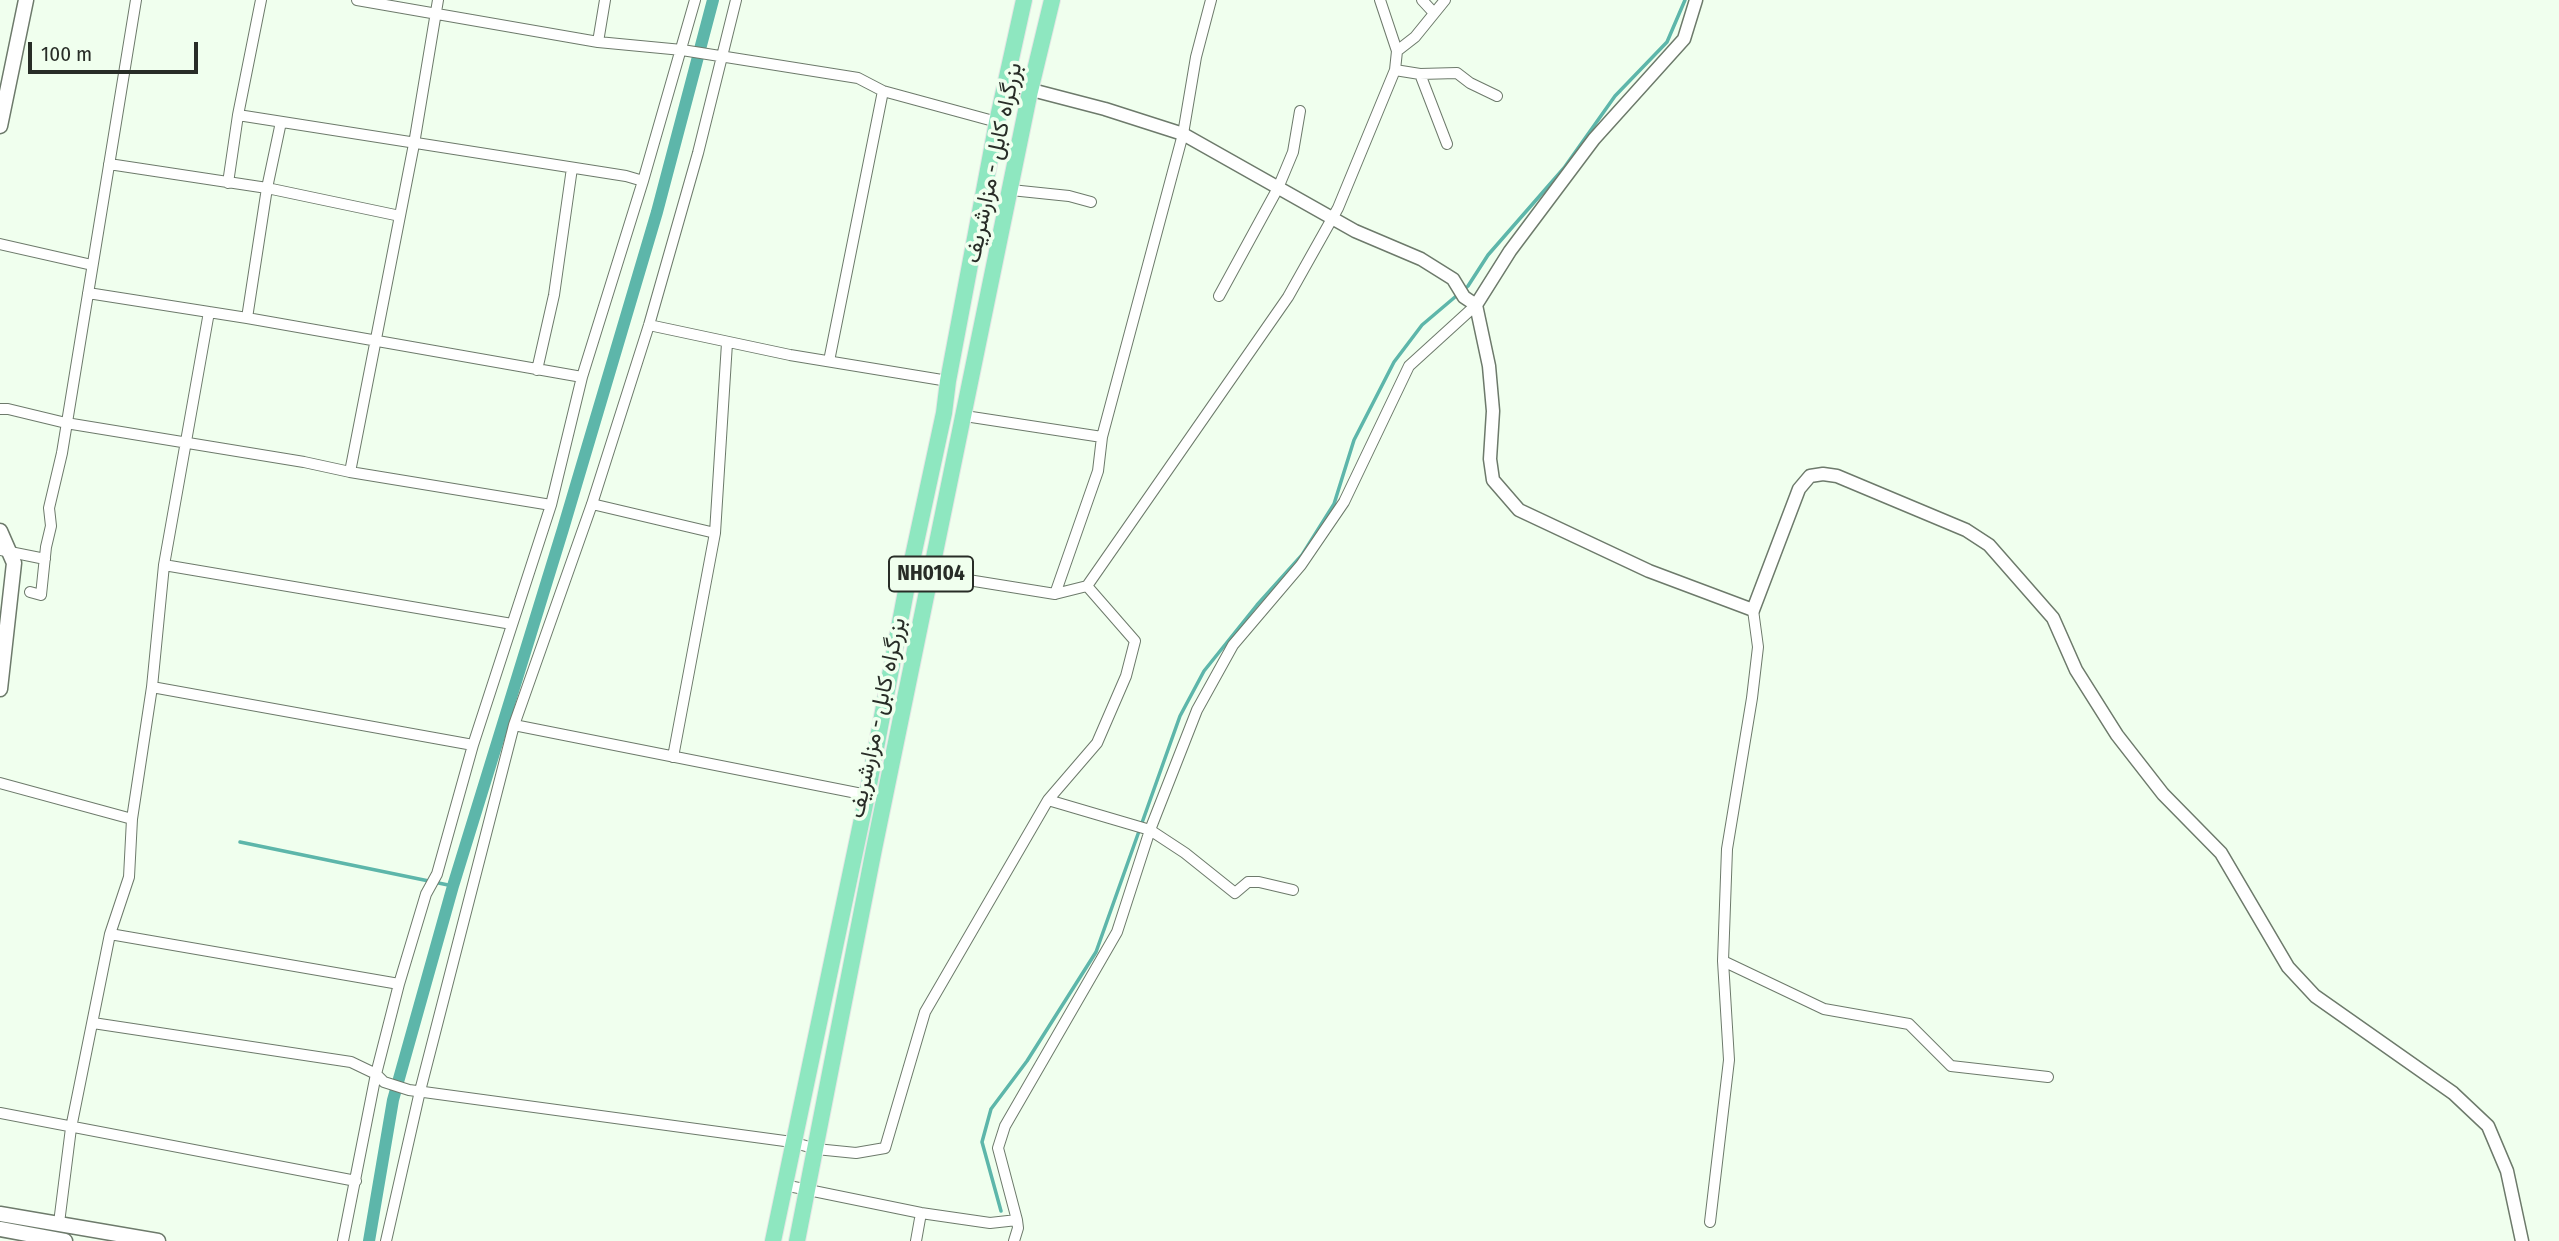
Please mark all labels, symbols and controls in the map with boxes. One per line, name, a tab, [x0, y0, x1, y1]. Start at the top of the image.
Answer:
scale bar	[32, 28, 201, 72]
text: 100 m	[41, 41, 92, 67]
street label: بزرگراه کابل - مزارشریف	[959, 60, 1029, 266]
road number: NH0104	[889, 556, 973, 592]
street label: بزرگراه کابل - مزارشریف	[843, 615, 913, 821]

